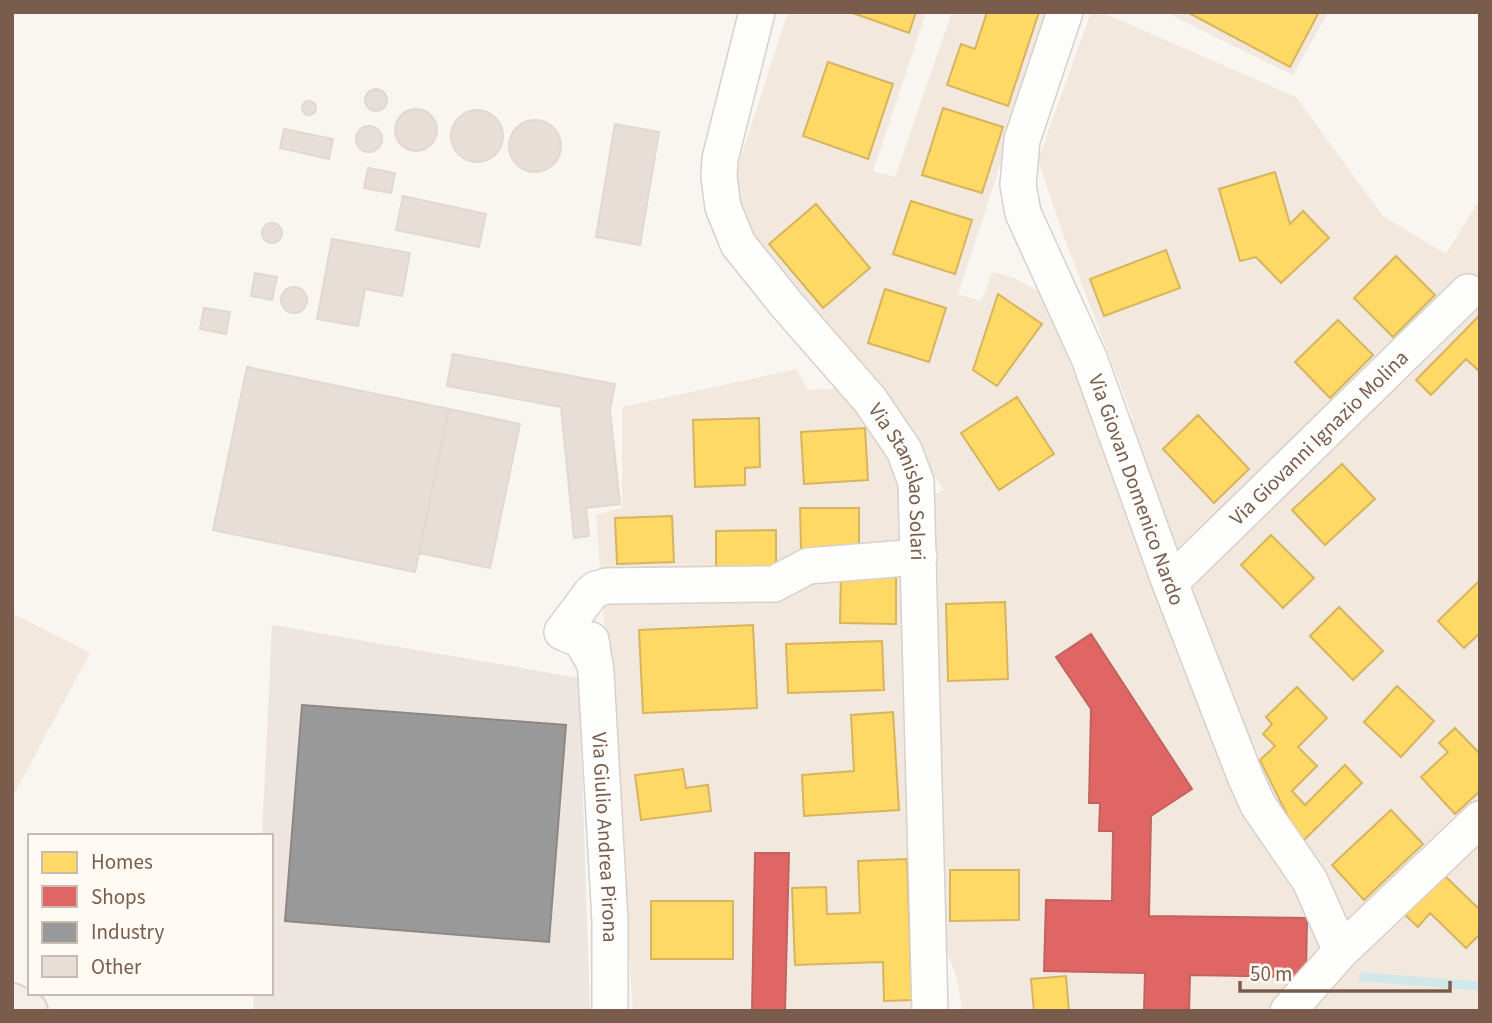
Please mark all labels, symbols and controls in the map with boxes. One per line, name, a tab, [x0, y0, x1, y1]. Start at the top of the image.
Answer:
street label: Via Giovanni Ignazio Molina	[1223, 343, 1415, 532]
street label: Via Giovan Domenico Nardo	[1081, 370, 1192, 610]
street label: Via Stanislao Solari	[861, 397, 933, 561]
street label: Via Giulio Andrea Pirona	[584, 731, 625, 943]
legend	[28, 834, 273, 995]
text: Homes	[91, 847, 153, 877]
text: Shops	[91, 882, 146, 912]
text: Industry	[91, 917, 164, 947]
scale bar	[1240, 950, 1450, 994]
text: Other	[91, 952, 142, 982]
text: 50 m	[1250, 959, 1292, 989]

